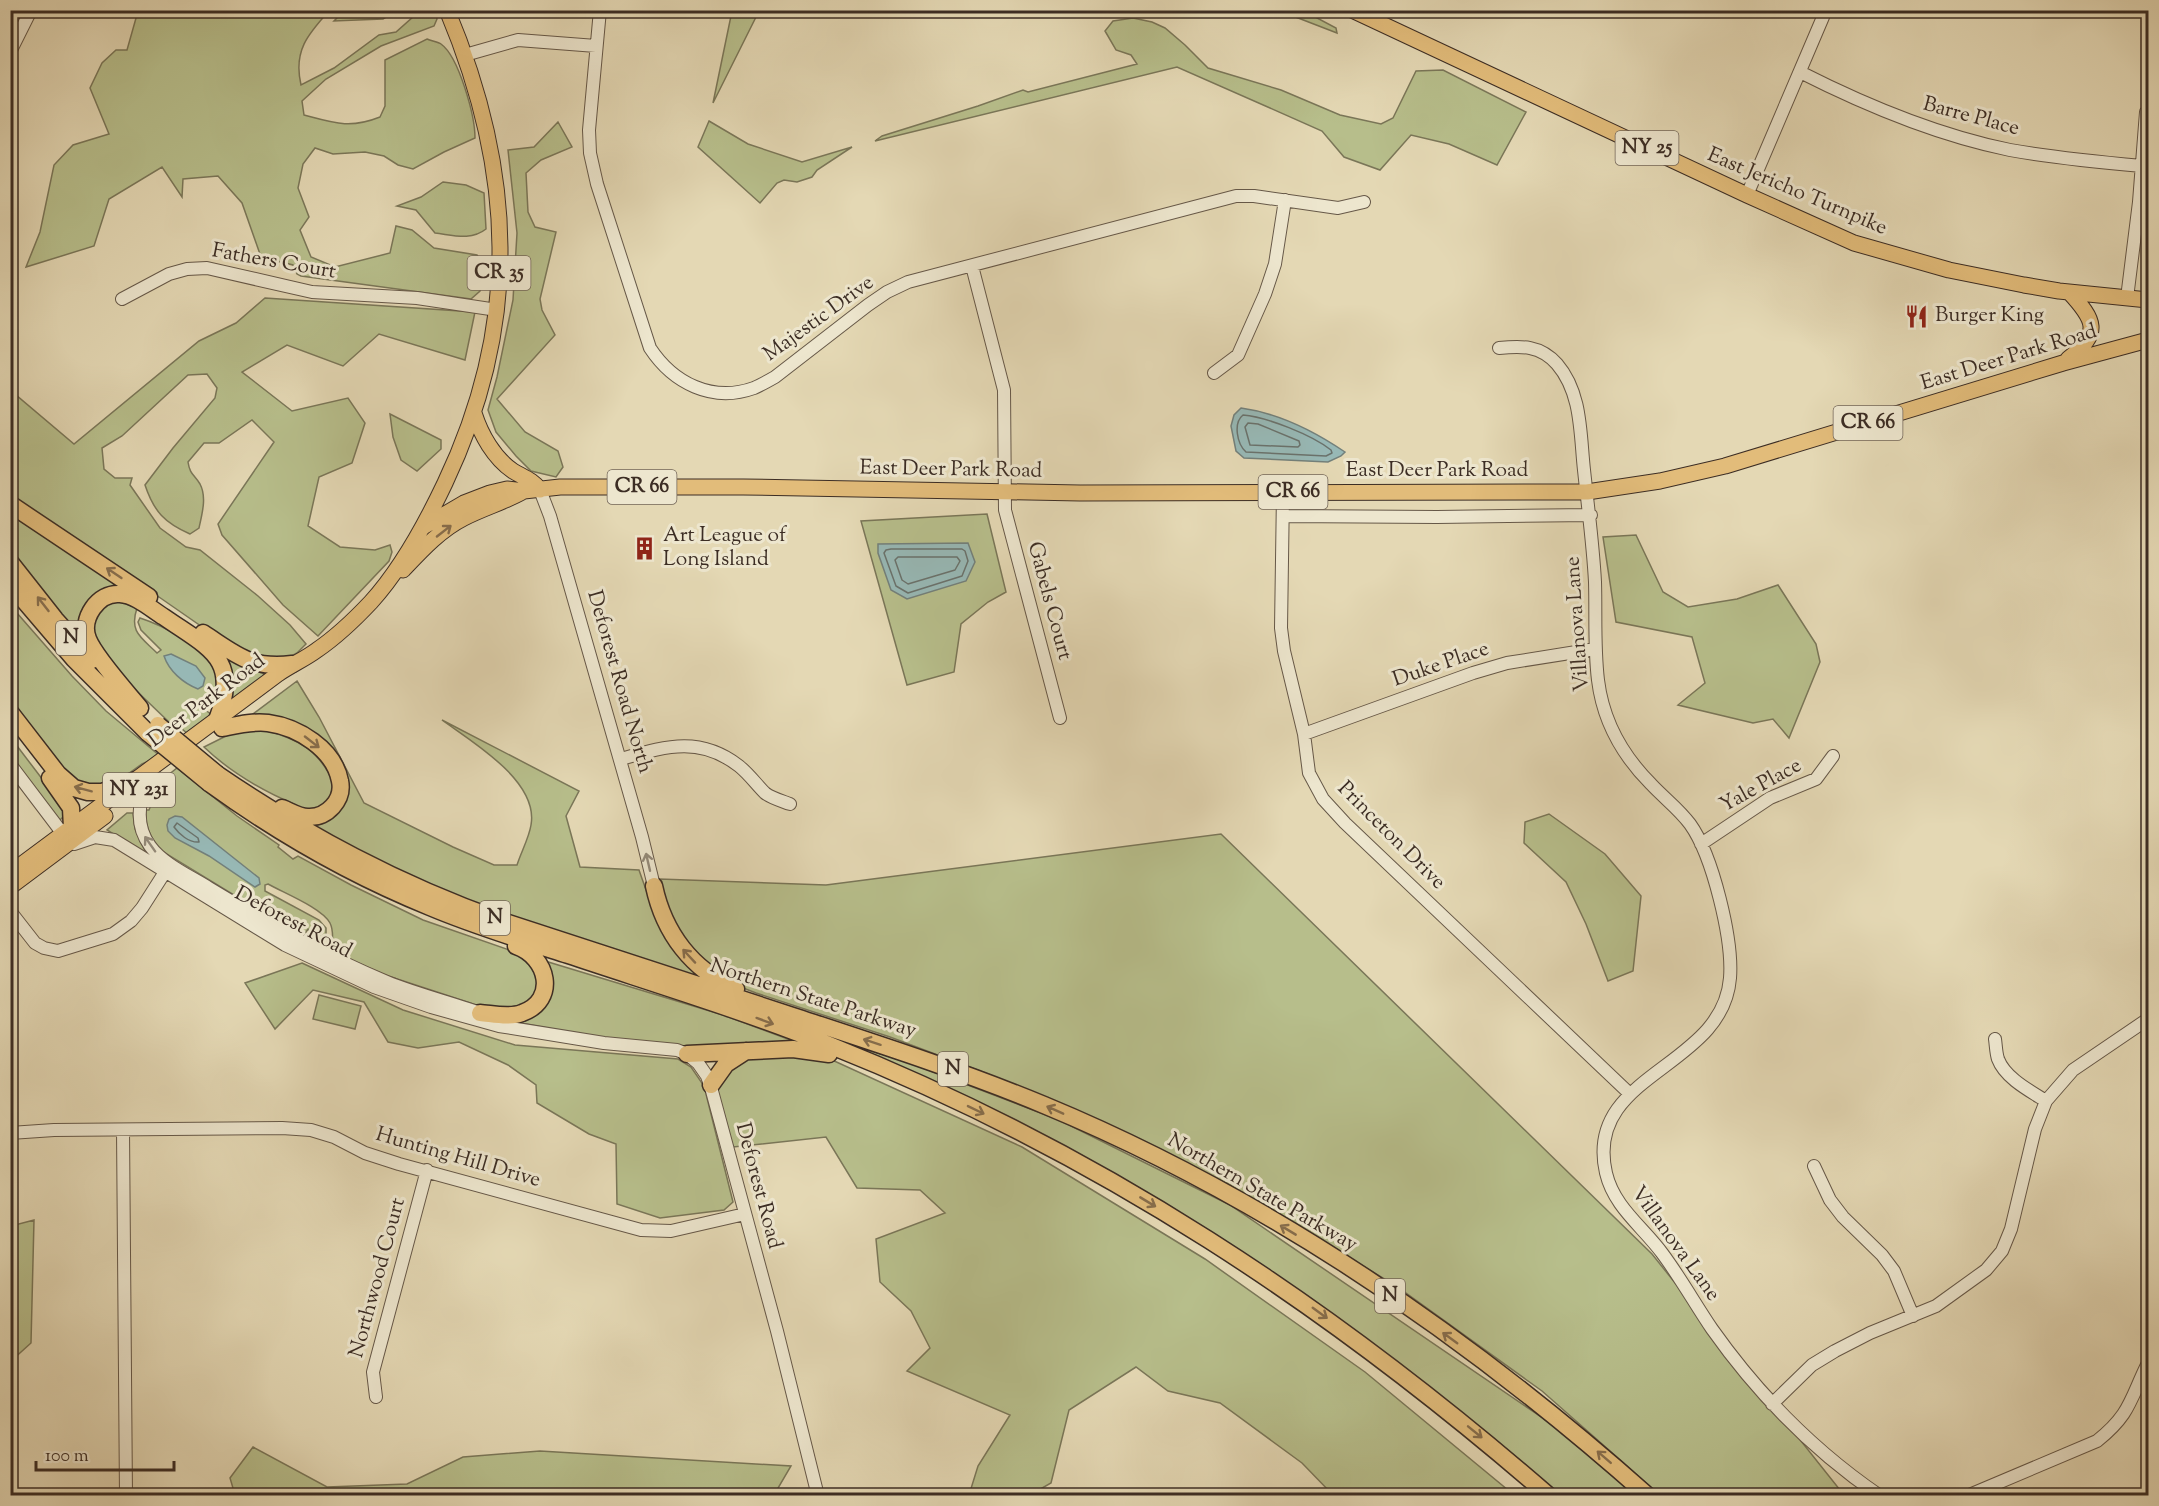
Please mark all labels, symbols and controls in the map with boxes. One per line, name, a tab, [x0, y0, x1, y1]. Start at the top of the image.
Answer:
street label: Barre Place	[1919, 90, 2023, 144]
road number: NY 25	[1616, 131, 1678, 165]
street label: East Jericho Turnpike	[1702, 141, 1892, 243]
street label: Fathers Court	[210, 236, 338, 288]
road number: CR 35	[468, 256, 530, 290]
street label: Majestic Drive	[758, 269, 880, 369]
place label: Burger King	[1935, 301, 2044, 331]
restaurant icon: Burger King	[1904, 303, 1930, 329]
street label: East Deer Park Road	[1917, 317, 2101, 399]
road number: CR 66	[1834, 406, 1902, 440]
street label: East Deer Park Road	[859, 453, 1043, 487]
street label: East Deer Park Road	[1346, 456, 1528, 486]
road number: CR 66	[608, 470, 676, 504]
road number: CR 66	[1258, 475, 1328, 509]
place label: Art League of Long Island	[663, 521, 788, 575]
one-way arrow	[435, 525, 451, 538]
building icon: Art League of Long Island	[632, 535, 658, 561]
street label: Gabels Court	[1019, 538, 1079, 664]
street label: Villanova Lane	[1558, 555, 1598, 693]
one-way arrow	[106, 567, 123, 579]
street label: Deforest Road North	[578, 587, 660, 777]
one-way arrow	[36, 596, 49, 612]
road number: N	[56, 621, 86, 655]
street label: Duke Place	[1389, 634, 1493, 696]
street label: Deer Park Road	[142, 647, 272, 755]
one-way arrow	[304, 735, 320, 748]
street label: Yale Place	[1715, 751, 1807, 821]
road number: NY 231	[103, 773, 175, 807]
street label: Princeton Drive	[1330, 775, 1452, 897]
one-way arrow	[74, 783, 93, 795]
one-way arrow	[144, 837, 156, 853]
one-way arrow	[642, 853, 654, 872]
street label: Deforest Road	[229, 879, 357, 967]
road number: N	[480, 901, 510, 935]
one-way arrow	[682, 949, 696, 964]
street label: Northern State Parkway	[706, 951, 921, 1047]
one-way arrow	[755, 1016, 773, 1027]
one-way arrow	[863, 1036, 882, 1047]
road number: N	[938, 1052, 968, 1086]
one-way arrow	[1046, 1103, 1064, 1115]
one-way arrow	[967, 1105, 985, 1117]
street label: Hunting Hill Drive	[372, 1120, 544, 1196]
street label: Deforest Road	[727, 1120, 789, 1253]
street label: Northern State Parkway	[1161, 1126, 1363, 1260]
street label: Villanova Lane	[1623, 1180, 1727, 1308]
street label: Northwood Court	[342, 1195, 414, 1361]
one-way arrow	[1139, 1196, 1156, 1208]
one-way arrow	[1280, 1223, 1297, 1235]
road number: N	[1375, 1279, 1405, 1313]
one-way arrow	[1312, 1307, 1328, 1320]
one-way arrow	[1443, 1331, 1459, 1344]
one-way arrow	[1467, 1426, 1483, 1439]
scale bar	[36, 1434, 174, 1472]
text: 100 m	[45, 1444, 89, 1470]
one-way arrow	[1597, 1450, 1612, 1464]

